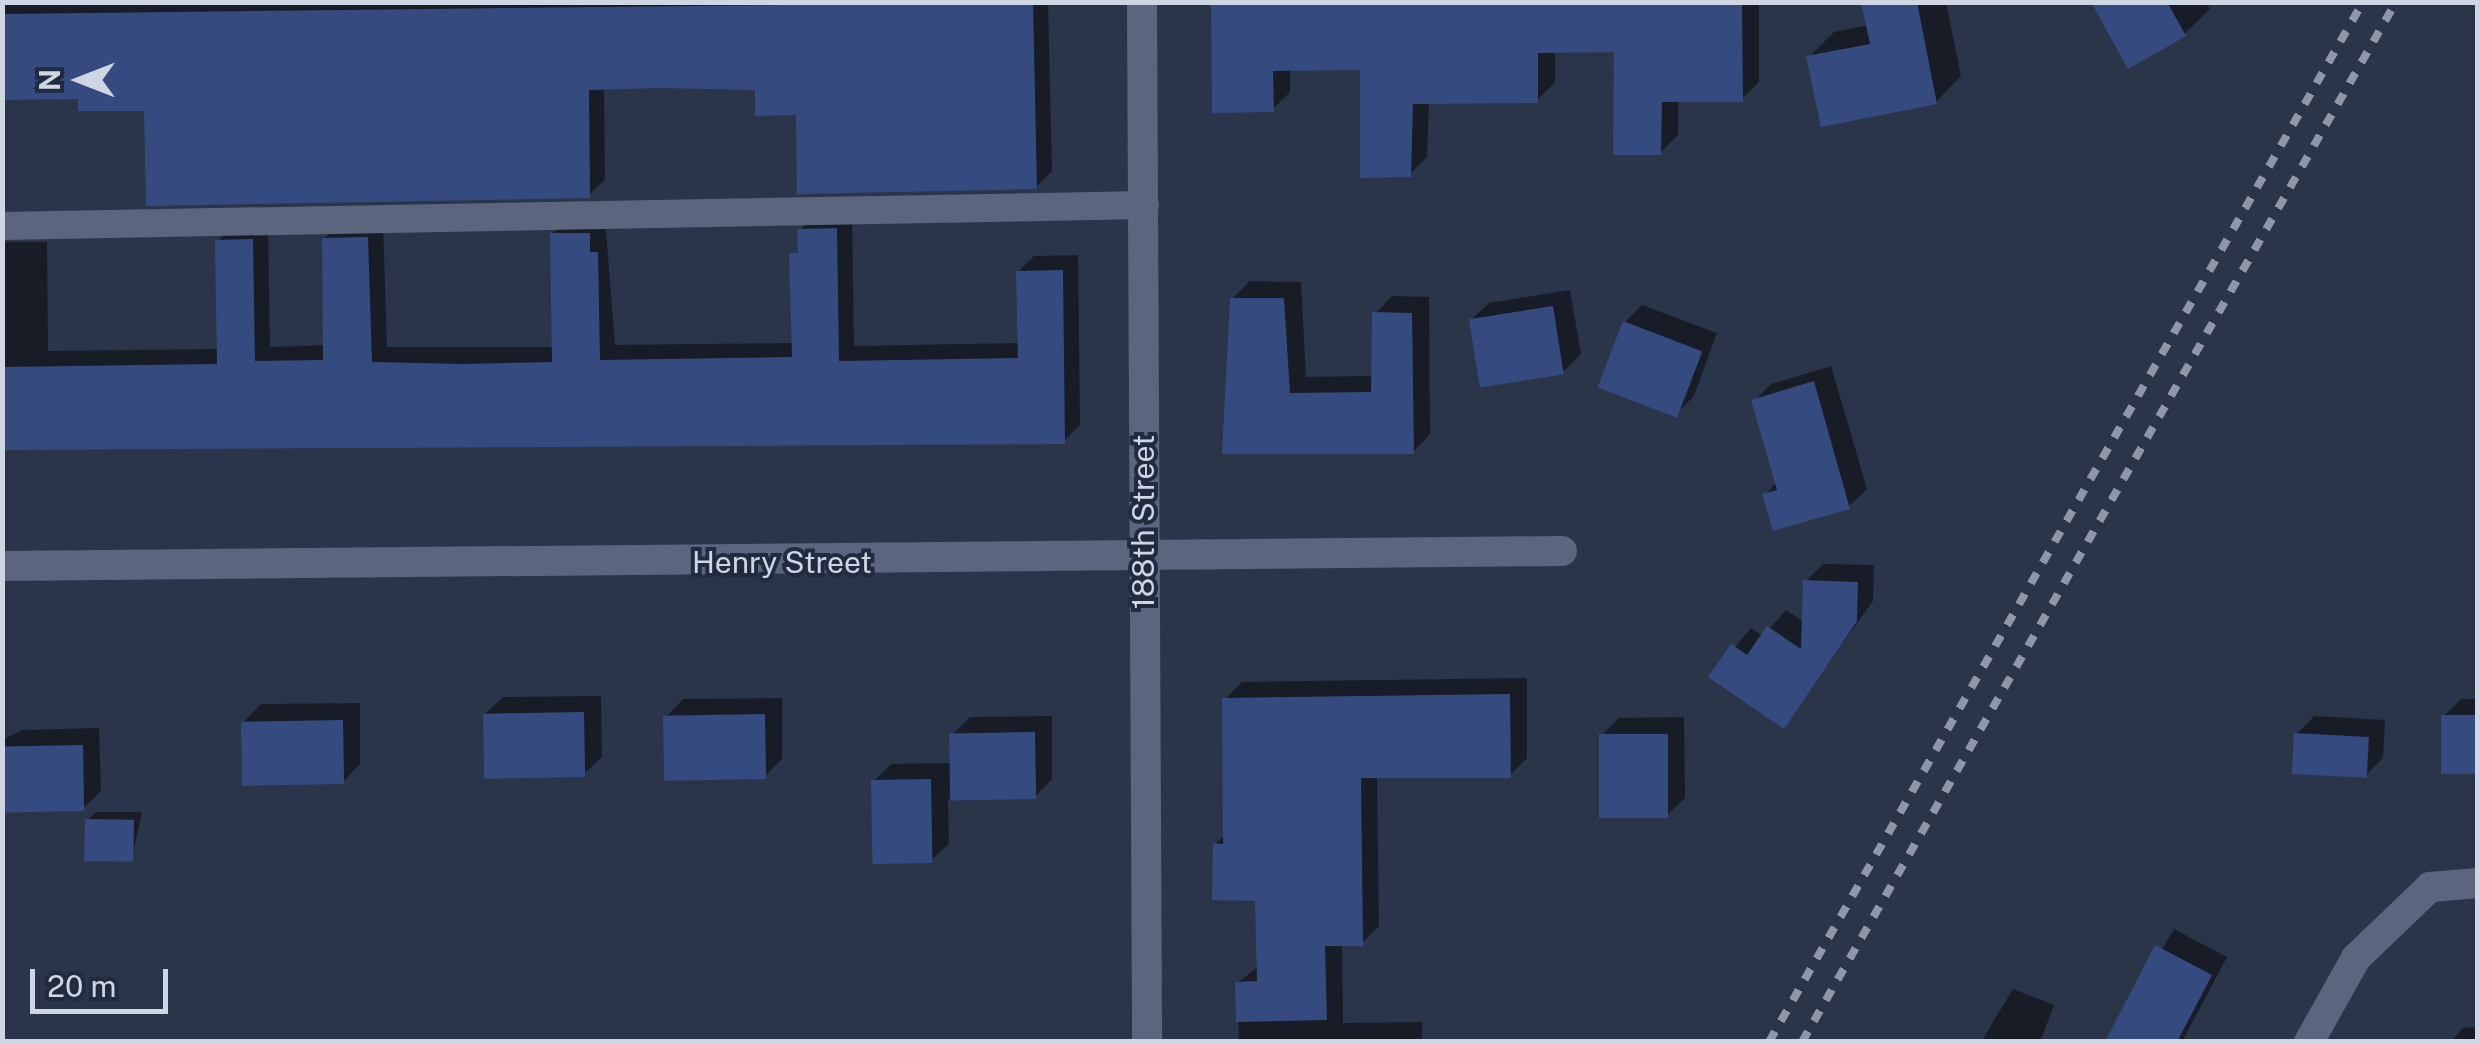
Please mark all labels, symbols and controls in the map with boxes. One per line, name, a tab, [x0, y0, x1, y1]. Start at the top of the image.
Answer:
north arrow	[30, 30, 130, 130]
text: N	[33, 69, 66, 91]
street label: 188th Street	[1125, 435, 1161, 609]
street label: Henry Street	[692, 544, 872, 580]
scale bar	[35, 949, 172, 1011]
text: 20 m	[47, 968, 116, 1004]

